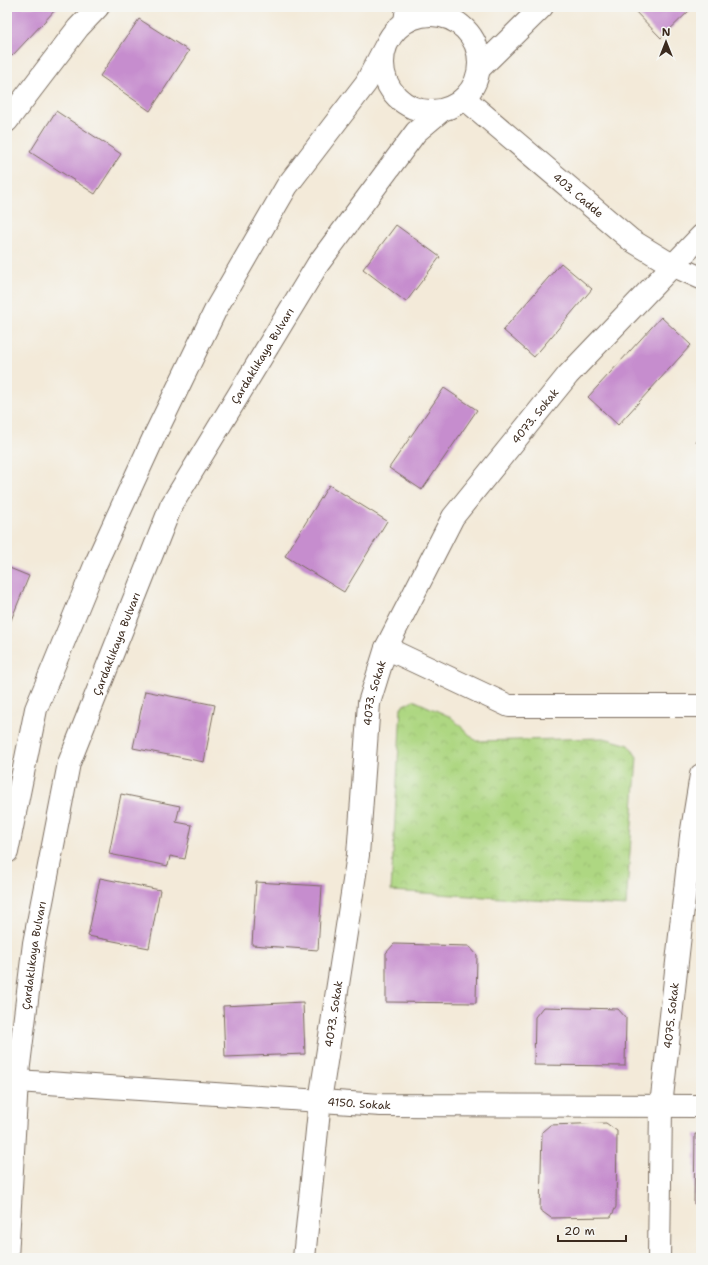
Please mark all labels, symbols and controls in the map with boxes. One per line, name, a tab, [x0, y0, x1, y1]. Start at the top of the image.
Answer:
north arrow	[646, 22, 686, 62]
text: N	[662, 25, 671, 40]
street label: 403. Cadde	[550, 169, 607, 221]
street label: Çardaklıkaya Bulvarı	[227, 305, 297, 407]
street label: 4073. Sokak	[508, 385, 562, 447]
street label: Çardaklıkaya Bulvarı	[89, 590, 144, 698]
street label: 4073. Sokak	[360, 658, 389, 726]
street label: Çardaklıkaya Bulvarı	[18, 900, 50, 1011]
street label: 4073. Sokak	[321, 980, 346, 1048]
street label: 4075. Sokak	[660, 982, 682, 1049]
street label: 4150. Sokak	[327, 1094, 391, 1113]
scale bar	[558, 1217, 626, 1243]
text: 20 m	[564, 1223, 595, 1239]

